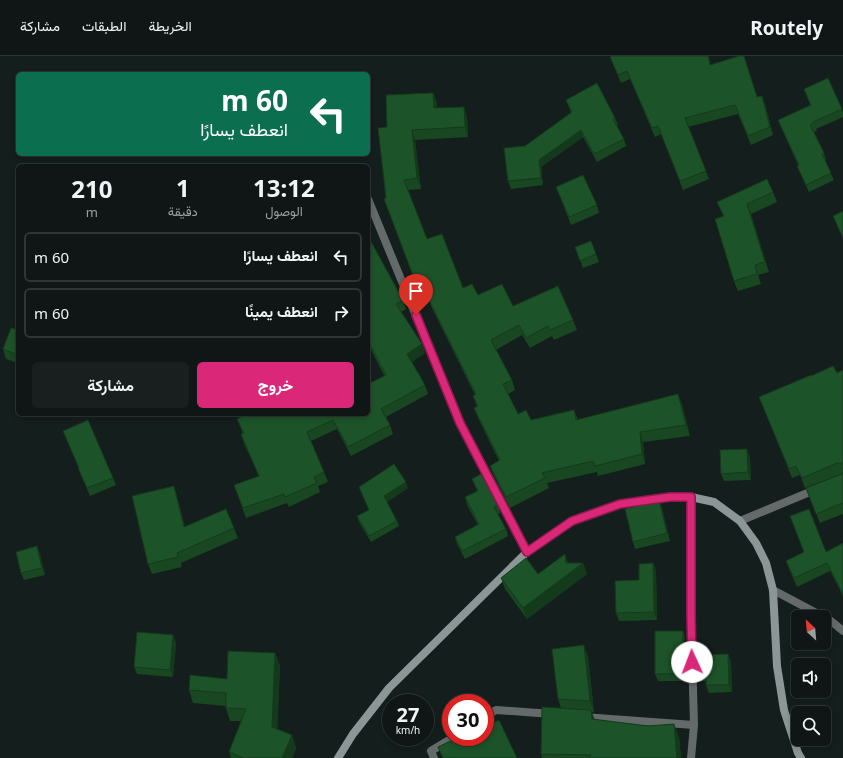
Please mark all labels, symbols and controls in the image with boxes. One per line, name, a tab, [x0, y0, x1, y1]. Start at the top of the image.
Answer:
text: Routely	[750, 15, 823, 41]
text: مشاركة	[20, 16, 60, 35]
text: الطبقات	[82, 16, 126, 35]
text: الخريطة	[148, 16, 192, 35]
text: 60 m	[221, 81, 288, 119]
icon: left	[302, 88, 354, 140]
text: انعطف يسارًا	[200, 117, 288, 141]
text: 1	[176, 171, 190, 204]
text: 13:12	[253, 171, 315, 204]
text: 210	[71, 172, 112, 205]
text: دقيقة	[168, 202, 198, 220]
text: الوصول	[265, 202, 303, 220]
text: m	[86, 203, 98, 221]
text: انعطف يسارًا	[243, 245, 318, 265]
icon: left	[330, 246, 352, 268]
text: 60 m	[34, 247, 69, 267]
pin	[399, 274, 433, 315]
icon: arrive	[405, 280, 427, 302]
text: انعطف يمينًا	[245, 301, 318, 321]
icon: right	[330, 302, 352, 324]
text: 60 m	[34, 303, 69, 323]
button: مشاركة	[32, 362, 189, 408]
button: خروج	[197, 362, 354, 408]
north arrow	[791, 610, 831, 650]
map controls	[791, 610, 831, 746]
position arrow	[671, 641, 713, 683]
button: sound	[791, 658, 831, 698]
speed limit sign: 30	[442, 694, 494, 746]
text: 27	[397, 701, 419, 728]
button: search	[791, 706, 831, 746]
text: km/h	[396, 723, 420, 737]

